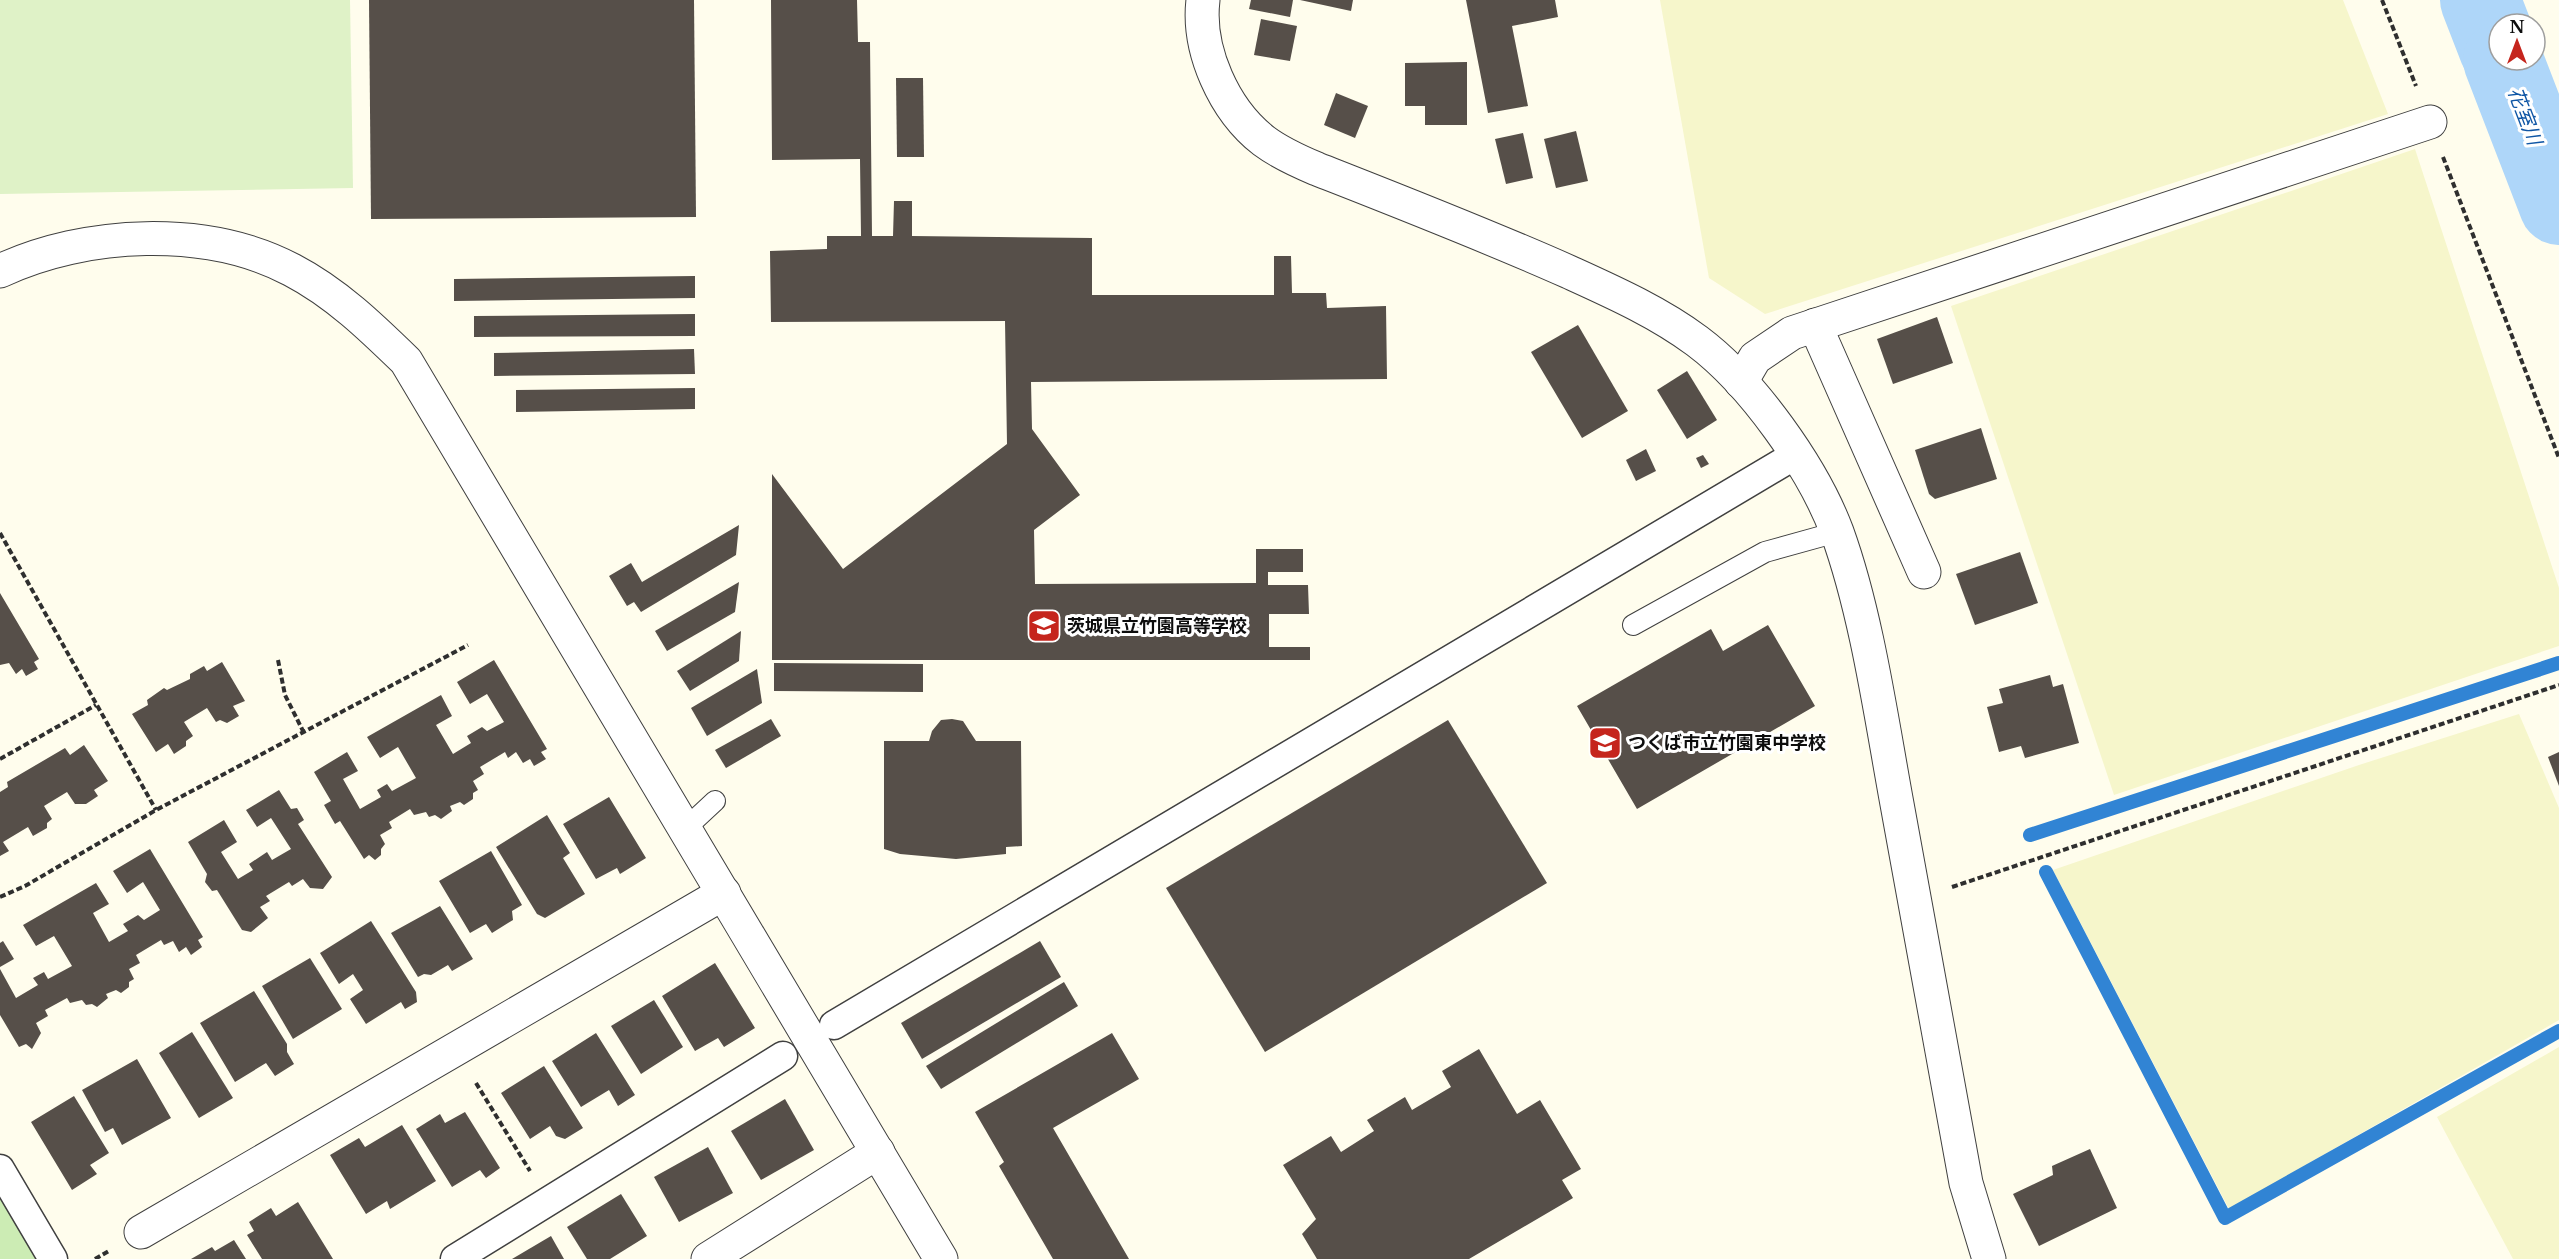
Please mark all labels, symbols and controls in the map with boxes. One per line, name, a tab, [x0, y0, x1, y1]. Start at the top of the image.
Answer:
north arrow	[2487, 12, 2547, 72]
text: N	[2509, 17, 2525, 37]
water label: 花室川	[2503, 84, 2548, 150]
school or university icon: 茨城県立竹園高等学校	[1026, 608, 1062, 644]
place label: 茨城県立竹園高等学校	[1067, 615, 1247, 637]
school or university icon: つくば市立竹園東中学校	[1587, 725, 1623, 761]
place label: つくば市立竹園東中学校	[1628, 732, 1826, 754]

